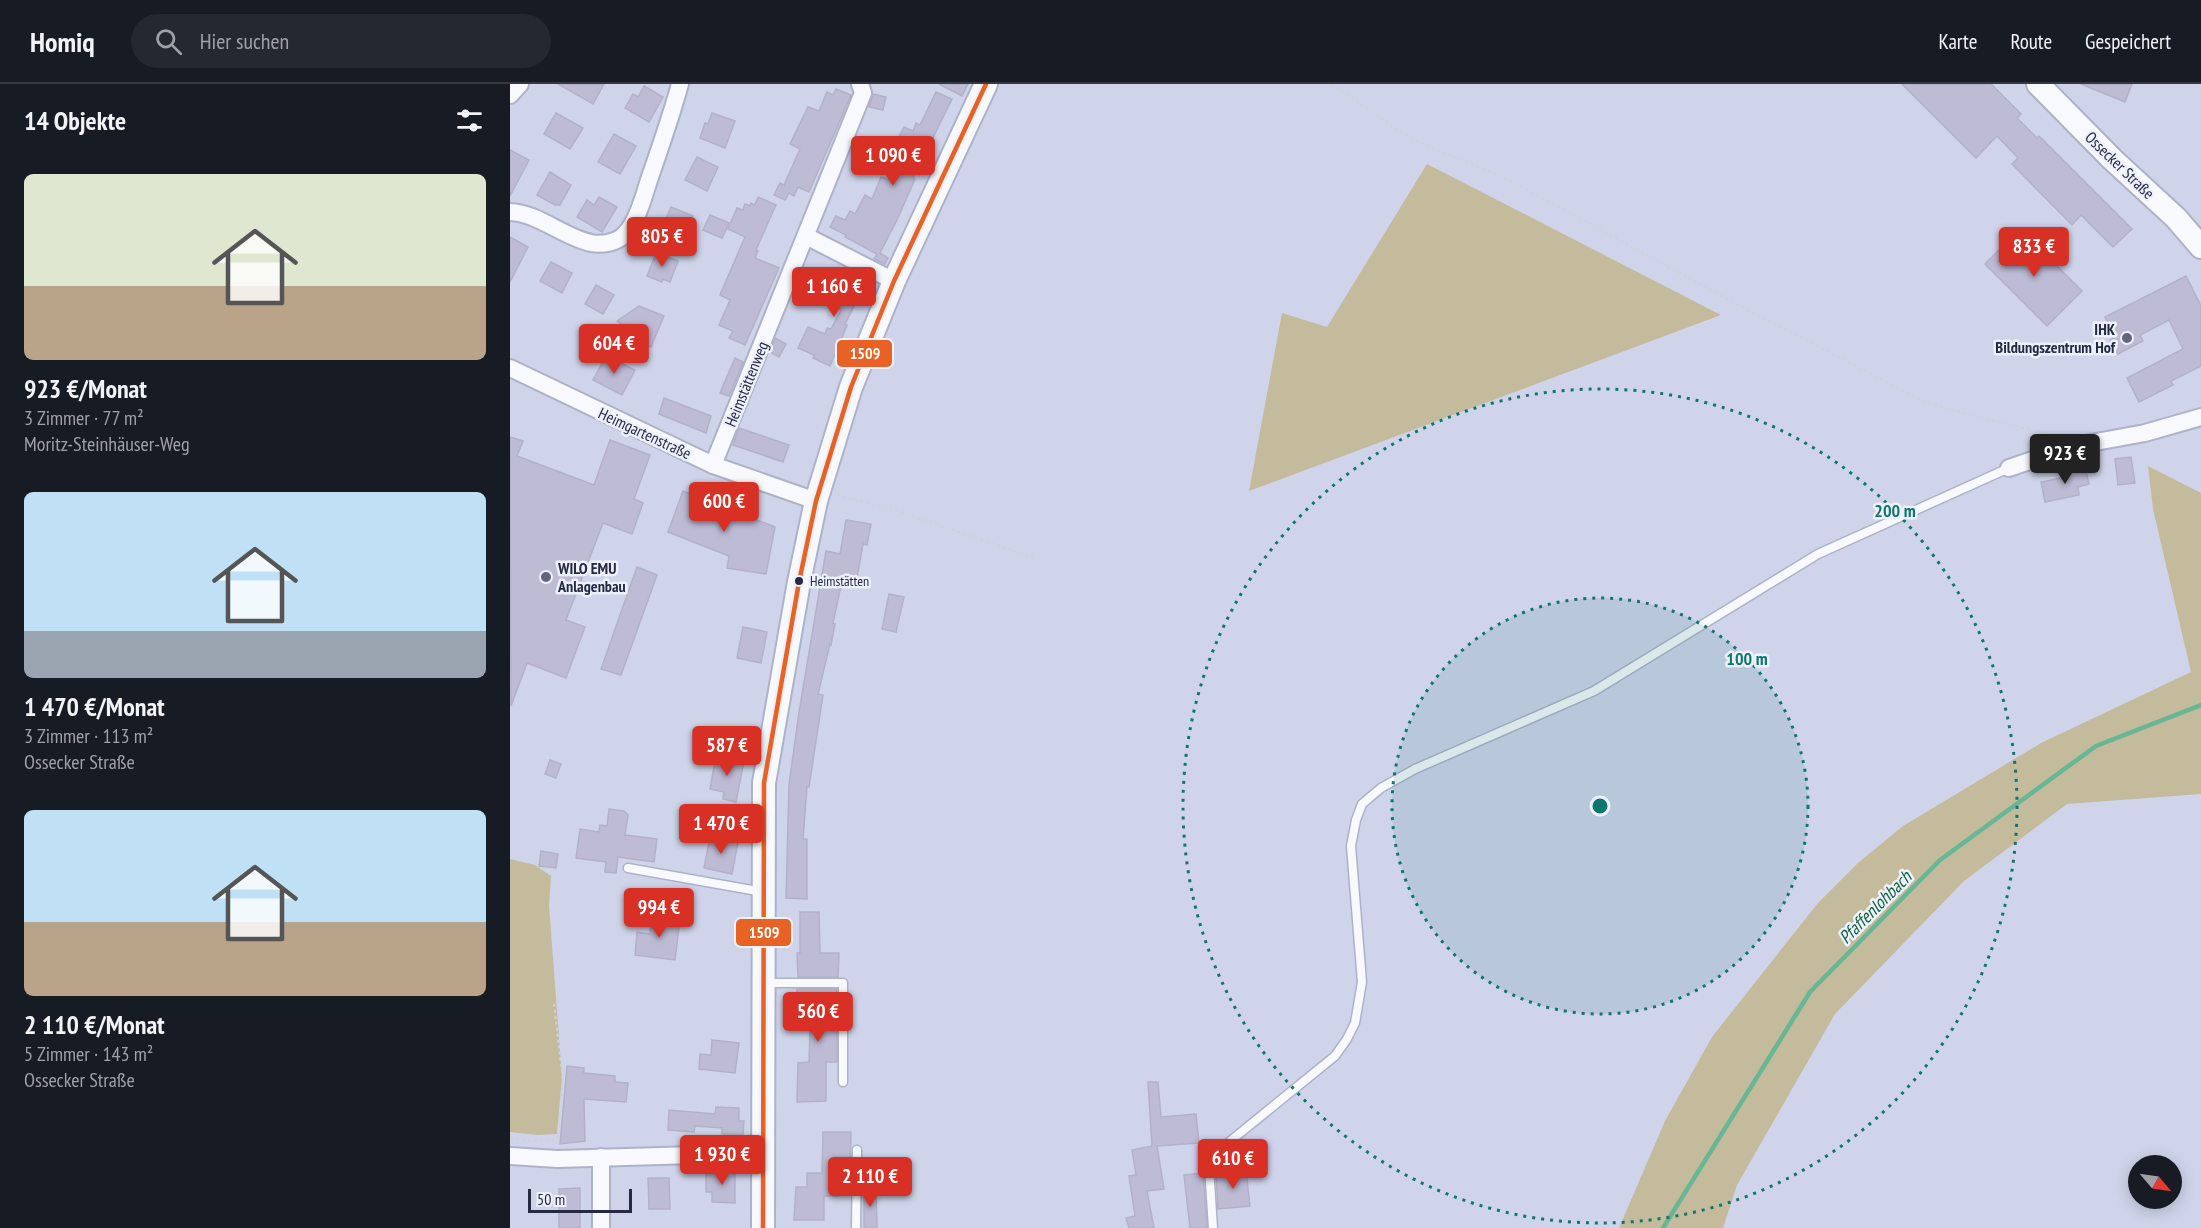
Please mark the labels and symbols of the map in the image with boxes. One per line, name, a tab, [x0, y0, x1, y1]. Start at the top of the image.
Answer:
street label: Ossecker Straße	[2081, 127, 2159, 203]
pin: 1 090 €	[838, 136, 948, 187]
pin: 805 €	[620, 217, 704, 268]
pin: 833 €	[1992, 227, 2076, 278]
pin: 1 160 €	[779, 267, 889, 318]
place label: IHK Bildungszentrum Hof	[1995, 319, 2116, 357]
pin: 604 €	[572, 324, 656, 375]
marker: IHK Bildungszentrum Hof	[2120, 331, 2134, 345]
street label: Heimstättenweg	[720, 338, 772, 430]
line badge: 1509	[836, 339, 893, 368]
text: 1509	[850, 343, 880, 363]
street label: Heimgartenstraße	[595, 403, 695, 463]
pin: 923 €	[2023, 434, 2107, 485]
pin: 600 €	[682, 482, 766, 533]
text: 200 m	[1874, 499, 1916, 522]
place label: WILO EMU Anlagenbau	[557, 558, 626, 596]
marker: WILO EMU Anlagenbau	[539, 570, 553, 584]
place label: Heimstätten	[810, 572, 869, 590]
marker: Heimstätten	[793, 575, 805, 587]
text: 100 m	[1726, 647, 1768, 670]
pin: 587 €	[685, 726, 769, 777]
centre of rings	[1590, 796, 1610, 816]
pin: 1 470 €	[666, 804, 776, 855]
water label: Pfaffenlohbach	[1834, 865, 1917, 948]
pin: 994 €	[617, 888, 701, 939]
line badge: 1509	[735, 918, 792, 947]
text: 1509	[749, 922, 779, 942]
pin: 560 €	[776, 992, 860, 1043]
pin: 1 930 €	[667, 1135, 777, 1186]
pin: 610 €	[1191, 1139, 1275, 1190]
north arrow	[2128, 1155, 2182, 1209]
pin: 2 110 €	[815, 1157, 925, 1208]
scale bar	[528, 1186, 632, 1214]

